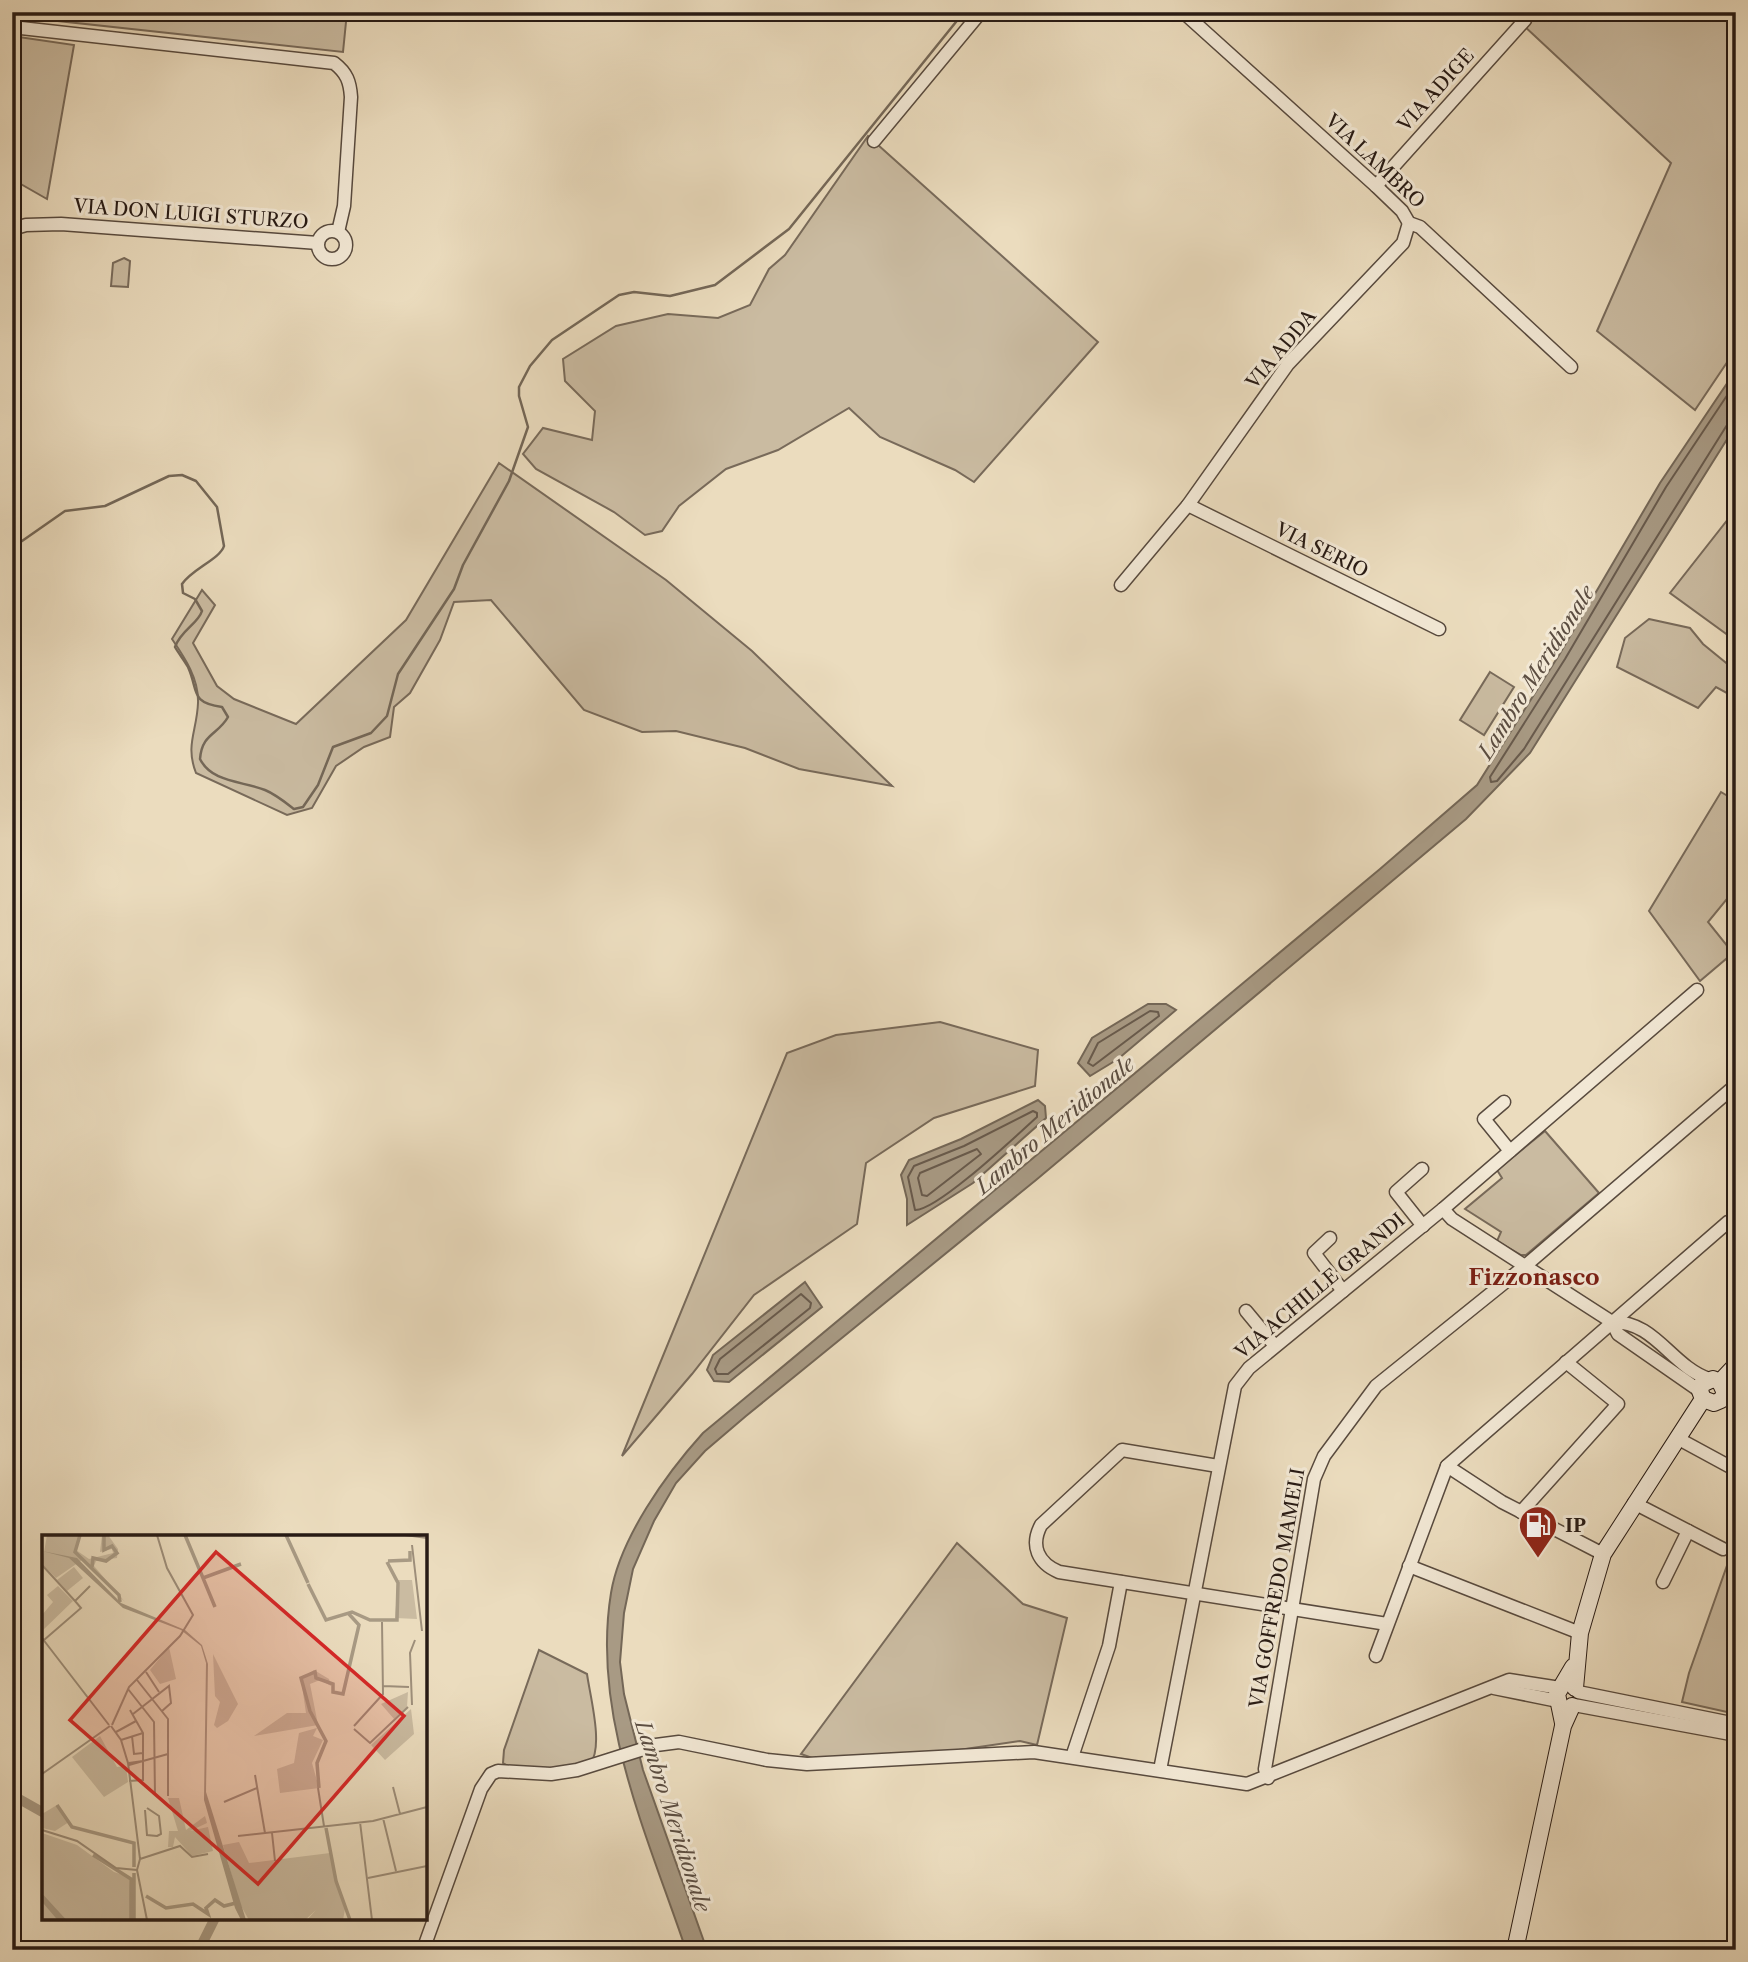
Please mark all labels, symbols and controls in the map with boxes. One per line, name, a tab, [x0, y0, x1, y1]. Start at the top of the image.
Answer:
street label: VIA ADIGE	[1392, 44, 1479, 137]
street label: VIA LAMBRO	[1320, 108, 1430, 213]
street label: VIA DON LUIGI STURZO	[72, 194, 309, 234]
street label: VIA ADDA	[1240, 304, 1321, 394]
street label: VIA SERIO	[1271, 517, 1372, 582]
water label: Lambro Meridionale	[1471, 580, 1600, 765]
water label: Lambro Meridionale	[969, 1051, 1140, 1200]
street label: VIA ACHILLE GRANDI	[1230, 1208, 1410, 1364]
district label: Fizzonasco	[1468, 1263, 1600, 1291]
street label: VIA GOFFREDO MAMELI	[1244, 1466, 1309, 1711]
fuel station icon: IP	[1517, 1504, 1559, 1559]
place label: IP	[1565, 1514, 1586, 1537]
inset map	[42, 1535, 427, 1920]
water label: Lambro Meridionale	[630, 1715, 716, 1916]

